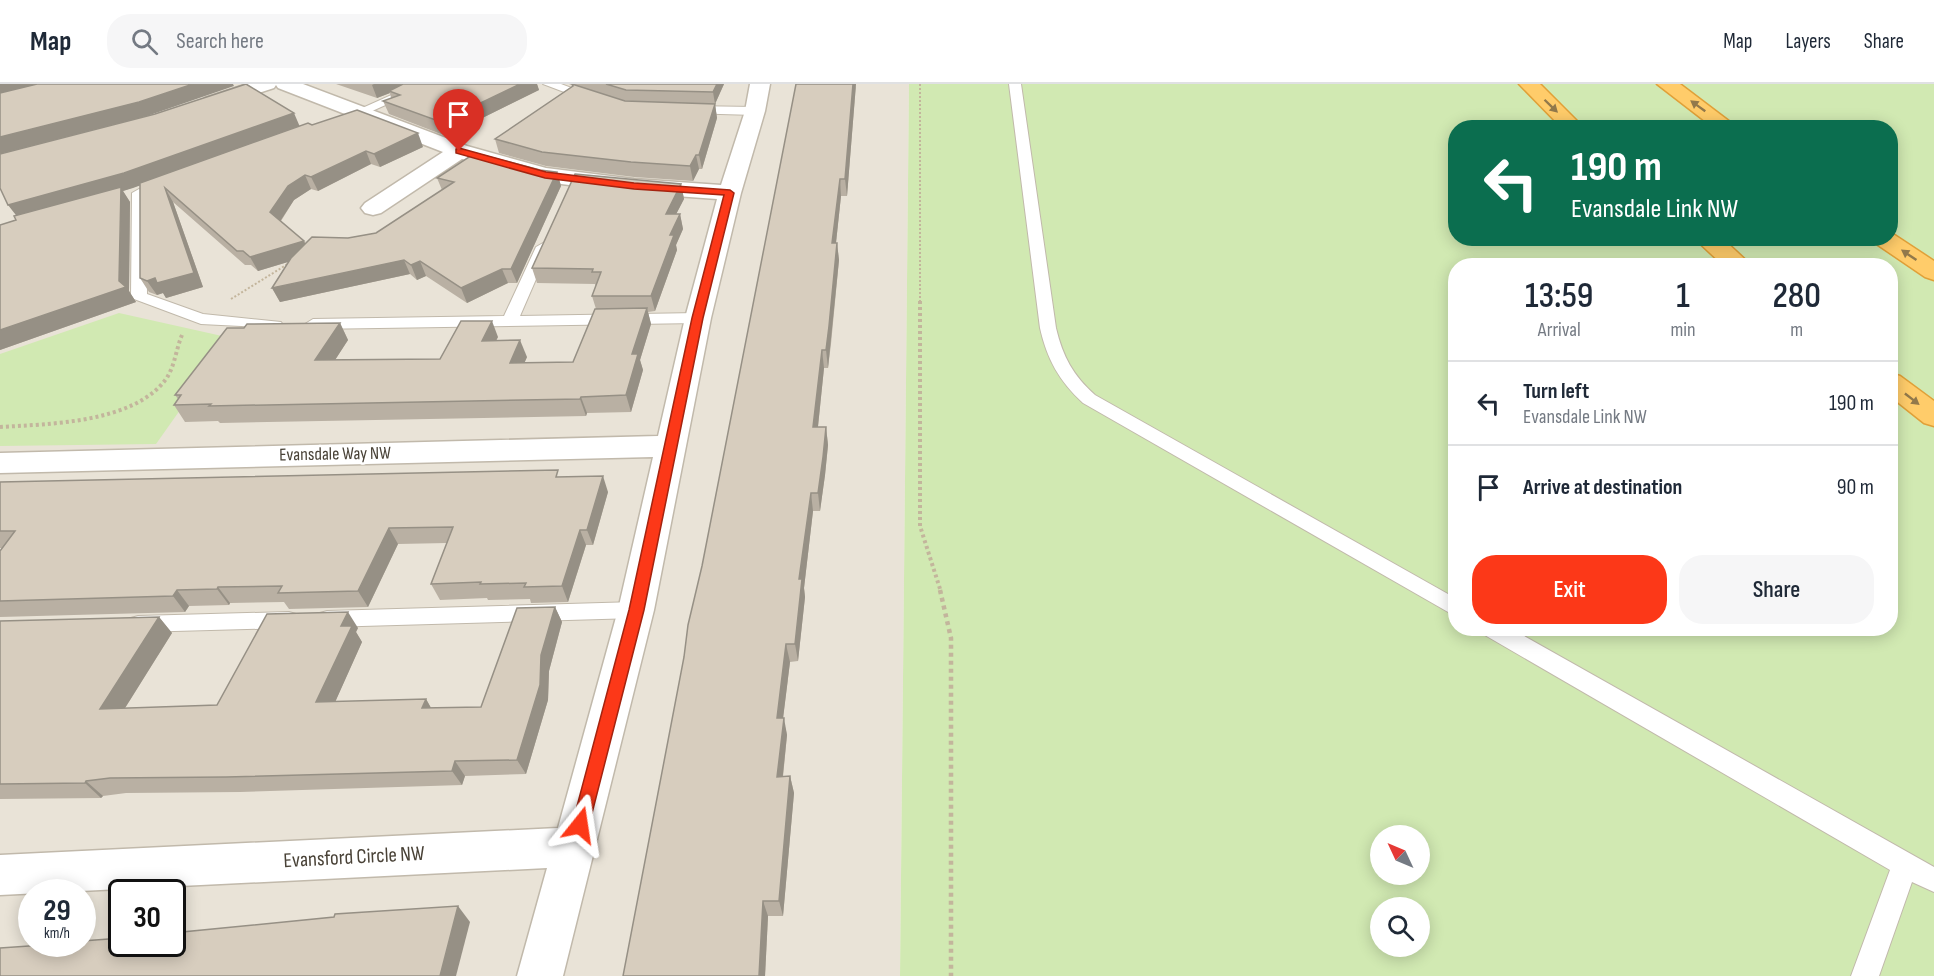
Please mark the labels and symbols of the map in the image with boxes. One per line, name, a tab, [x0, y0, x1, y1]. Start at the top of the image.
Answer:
pin	[433, 89, 484, 151]
one-way arrow	[1544, 99, 1559, 113]
one-way arrow	[1690, 100, 1705, 112]
one-way arrow	[1901, 250, 1917, 261]
one-way arrow	[1904, 393, 1920, 406]
street label: Evansdale Way NW	[279, 443, 391, 465]
position arrow	[548, 793, 612, 857]
north arrow	[1370, 825, 1430, 885]
street label: Evansford Circle NW	[283, 841, 426, 873]
speed limit sign: 30	[108, 879, 186, 957]

